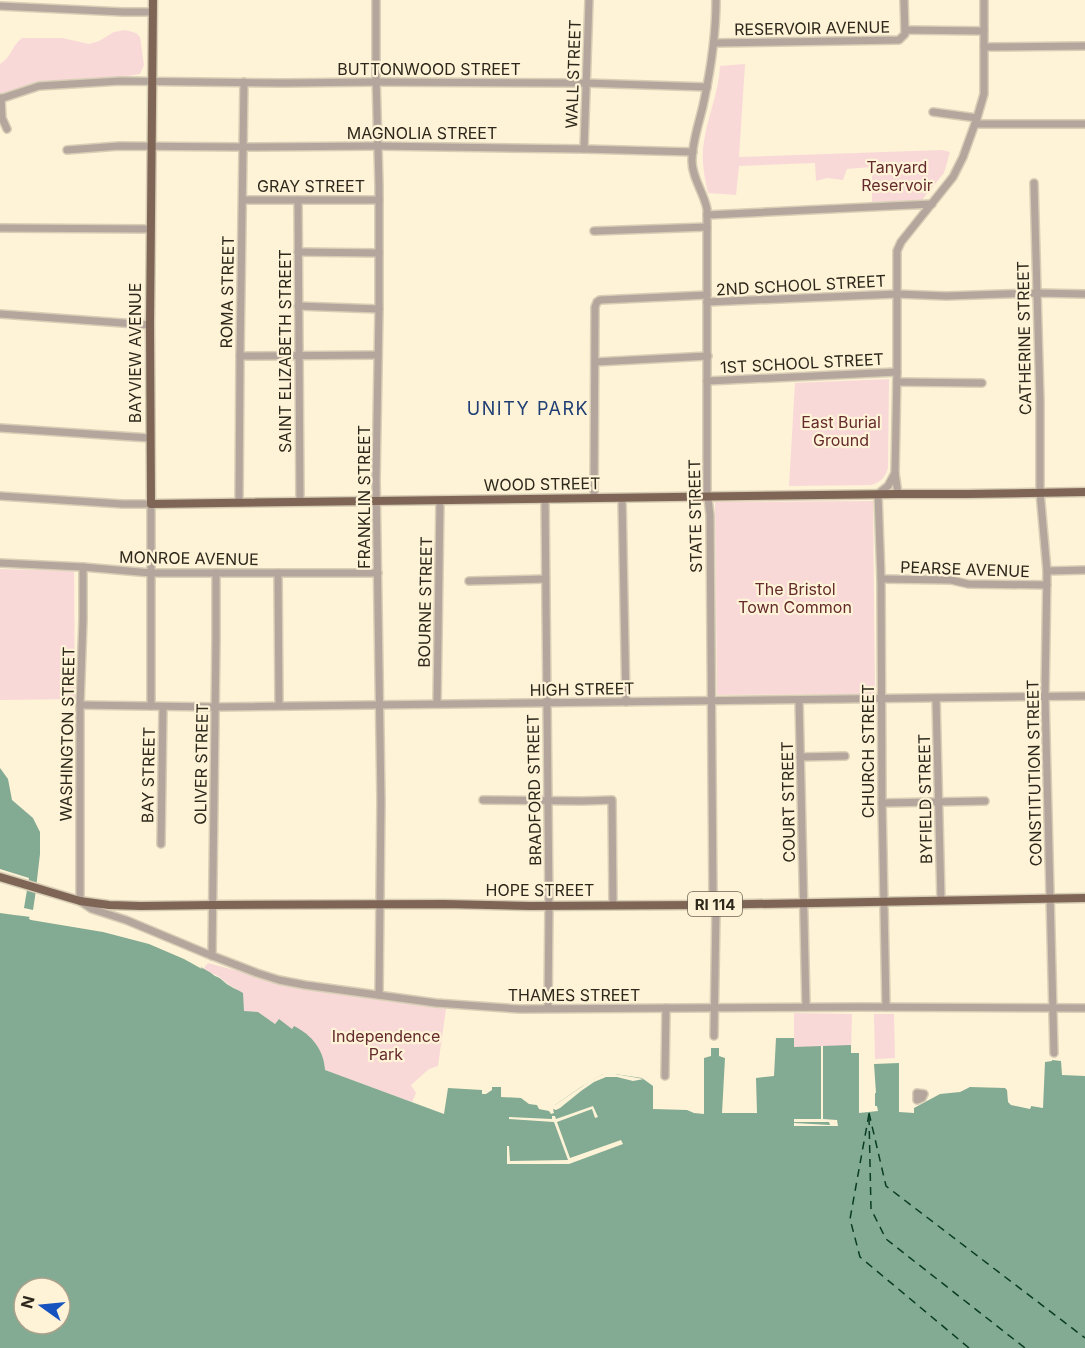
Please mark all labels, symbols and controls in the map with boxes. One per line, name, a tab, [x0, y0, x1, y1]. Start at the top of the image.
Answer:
street label: RESERVOIR AVENUE	[734, 17, 890, 39]
street label: WALL STREET	[561, 19, 585, 129]
street label: BUTTONWOOD STREET	[337, 59, 521, 79]
street label: MAGNOLIA STREET	[347, 123, 497, 143]
park label: Tanyard Reservoir	[861, 157, 933, 195]
street label: GRAY STREET	[257, 176, 365, 196]
street label: ROMA STREET	[216, 235, 238, 349]
street label: SAINT ELIZABETH STREET	[275, 249, 295, 453]
street label: CATHERINE STREET	[1013, 261, 1035, 415]
street label: 2ND SCHOOL STREET	[716, 271, 886, 299]
street label: BAYVIEW AVENUE	[125, 283, 145, 423]
street label: 1ST SCHOOL STREET	[720, 349, 884, 377]
district label: UNITY PARK	[467, 398, 589, 419]
park label: East Burial Ground	[801, 412, 881, 450]
street label: FRANKLIN STREET	[354, 425, 374, 569]
street label: STATE STREET	[684, 459, 706, 573]
street label: WOOD STREET	[483, 473, 601, 495]
street label: BOURNE STREET	[414, 536, 436, 668]
street label: MONROE AVENUE	[119, 547, 259, 569]
street label: PEARSE AVENUE	[900, 557, 1030, 581]
park label: The Bristol Town Common	[738, 579, 852, 617]
street label: WASHINGTON STREET	[55, 646, 79, 822]
street label: HIGH STREET	[529, 678, 635, 700]
street label: CONSTITUTION STREET	[1022, 679, 1046, 867]
street label: CHURCH STREET	[858, 684, 878, 818]
street label: OLIVER STREET	[190, 703, 212, 825]
street label: BRADFORD STREET	[523, 714, 545, 866]
street label: BAY STREET	[137, 727, 159, 823]
street label: BYFIELD STREET	[914, 734, 936, 864]
street label: COURT STREET	[777, 741, 799, 863]
street label: HOPE STREET	[486, 880, 594, 900]
road number: RI 114	[688, 892, 742, 916]
street label: THAMES STREET	[508, 985, 640, 1005]
park label: Independence Park	[332, 1026, 440, 1064]
north arrow	[12, 1276, 72, 1336]
text: N	[16, 1294, 39, 1311]

